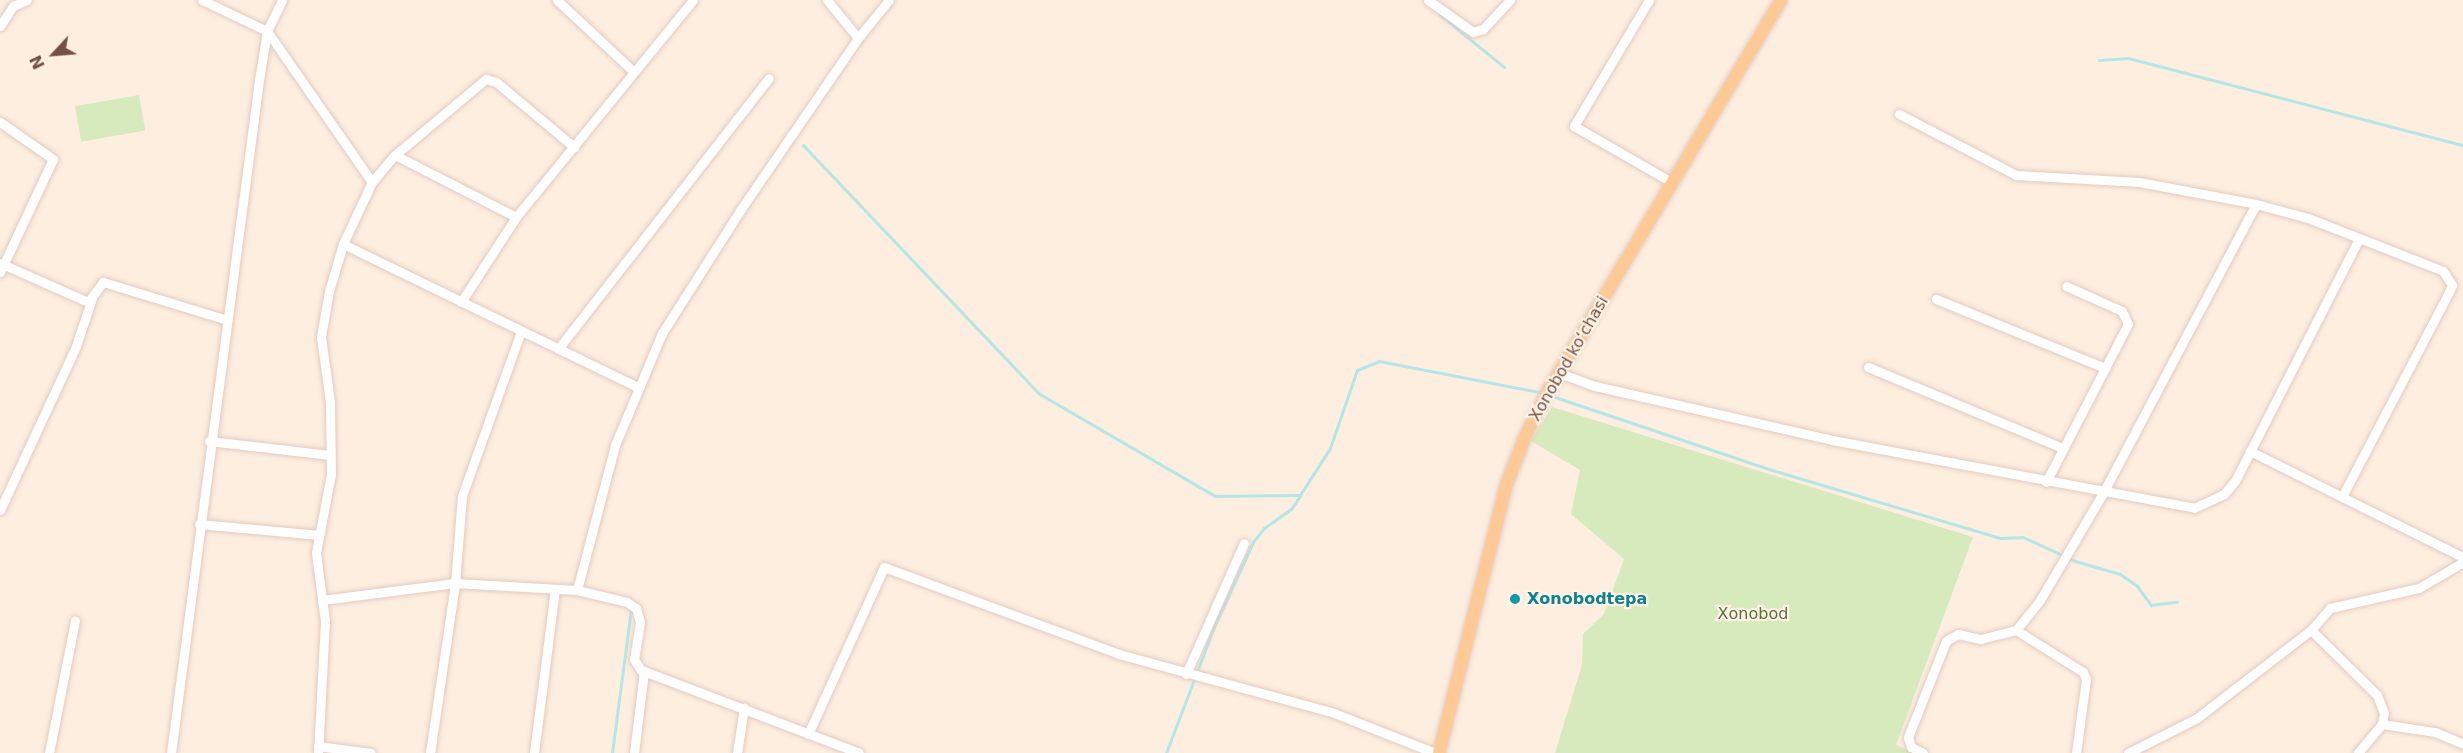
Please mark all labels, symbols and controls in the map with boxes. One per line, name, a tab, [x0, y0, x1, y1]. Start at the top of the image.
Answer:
north arrow	[24, 24, 84, 84]
text: N	[26, 52, 49, 72]
street label: Xonobod koʻchasi	[1525, 293, 1613, 425]
place label: Xonobodtepa	[1527, 589, 1647, 609]
marker: Xonobodtepa	[1508, 592, 1522, 606]
park label: Xonobod	[1718, 604, 1788, 624]

